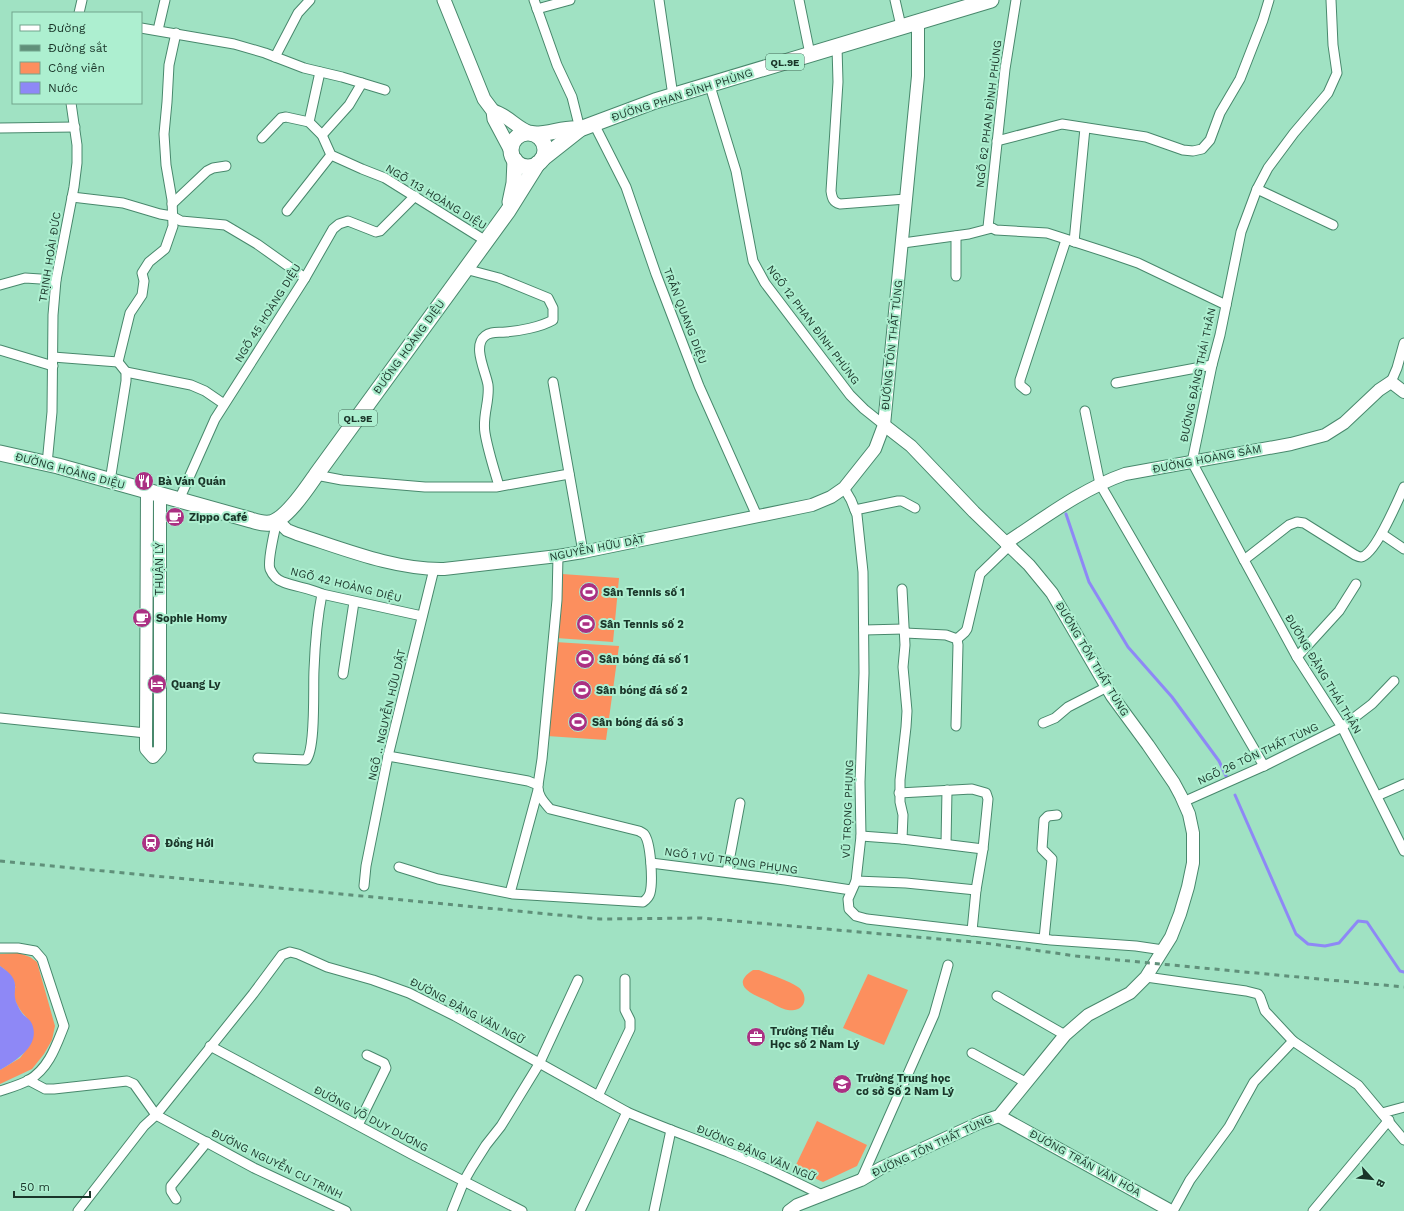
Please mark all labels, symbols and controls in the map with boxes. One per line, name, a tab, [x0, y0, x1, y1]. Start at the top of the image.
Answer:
legend	[12, 12, 142, 104]
text: Đường	[48, 21, 86, 35]
street label: NGÕ 62 PHAN ĐÌNH PHÙNG	[973, 39, 1005, 189]
text: Đường sắt	[48, 41, 107, 55]
road number: QL.9E	[766, 54, 804, 70]
text: Công viên	[48, 61, 105, 75]
street label: ĐƯỜNG PHAN ĐÌNH PHÙNG	[609, 65, 754, 124]
text: Nước	[48, 81, 78, 95]
street label: NGÕ 113 HOÀNG DIỆU	[383, 161, 489, 232]
street label: TRỊNH HOÀI ĐỨC	[35, 211, 64, 303]
street label: NGÕ 45 HOÀNG DIỆU	[231, 261, 304, 365]
street label: NGÕ 12 PHAN ĐÌNH PHÙNG	[764, 262, 863, 387]
street label: TRẦN QUANG DIỆU	[661, 265, 711, 366]
street label: ĐƯỜNG TÔN THẤT TÙNG	[877, 279, 905, 411]
street label: ĐƯỜNG HOÀNG DIỆU	[370, 297, 447, 397]
street label: ĐƯỜNG ĐẶNG THÁI THÂN	[1176, 306, 1219, 443]
road number: QL.9E	[339, 410, 377, 426]
street label: ĐƯỜNG HOÀNG SÂM	[1151, 441, 1263, 476]
street label: ĐƯỜNG HOÀNG DIỆU	[14, 449, 127, 492]
restaurant icon: Bà Ván Quán	[133, 470, 155, 492]
place label: Bà Ván Quán	[158, 475, 226, 488]
cafe icon: Zippo Café	[164, 506, 186, 528]
place label: Zippo Café	[189, 511, 247, 524]
street label: NGUYỄN HỮU DẬT	[548, 529, 646, 564]
street label: THUẬN LÝ	[152, 542, 166, 595]
street label: NGÕ 42 HOÀNG DIỆU	[289, 564, 403, 605]
sports icon: Sân Tennis số 1	[578, 581, 600, 603]
place label: Sân Tennis số 1	[603, 586, 685, 599]
street label: ĐƯỜNG TÔN THẤT TÙNG	[1053, 598, 1133, 719]
cafe icon: Sophie Homy	[131, 607, 153, 629]
street label: ĐƯỜNG ĐẶNG THÁI THÂN	[1282, 611, 1365, 736]
place label: Sophie Homy	[156, 612, 228, 625]
sports icon: Sân Tennis số 2	[575, 613, 597, 635]
place label: Sân Tennis số 2	[600, 618, 684, 631]
street label: NGÕ .. NGUYỄN HỮU DẬT	[363, 647, 409, 782]
sports icon: Sân bóng đá số 1	[574, 648, 596, 670]
place label: Sân bóng đá số 1	[599, 653, 689, 666]
hotel icon: Quang Ly	[146, 673, 168, 695]
place label: Quang Ly	[171, 678, 221, 691]
sports icon: Sân bóng đá số 2	[571, 679, 593, 701]
place label: Sân bóng đá số 2	[596, 684, 688, 697]
sports icon: Sân bóng đá số 3	[567, 711, 589, 733]
place label: Sân bóng đá số 3	[592, 716, 684, 729]
street label: NGÕ 26 TÔN THẤT TÙNG	[1195, 718, 1321, 788]
street label: VŨ TRỌNG PHỤNG	[840, 759, 856, 859]
station icon: Đồng Hới	[140, 832, 162, 854]
place label: Đồng Hới	[165, 837, 214, 850]
street label: NGÕ 1 VŨ TRỌNG PHỤNG	[664, 844, 799, 877]
street label: ĐƯỜNG ĐẶNG VĂN NGỮ	[408, 974, 527, 1047]
place label: Trường Tiểu Học số 2 Nam Lý	[770, 1025, 860, 1051]
office icon: Trường Tiểu Học số 2 Nam Lý	[745, 1026, 767, 1048]
place label: Trường Trung học cơ sở Số 2 Nam Lý	[856, 1072, 955, 1098]
school or university icon: Trường Trung học cơ sở Số 2 Nam Lý	[831, 1073, 853, 1095]
street label: ĐƯỜNG VÕ DUY DƯƠNG	[312, 1082, 431, 1155]
street label: ĐƯỜNG TÔN THẤT TÙNG	[869, 1111, 994, 1180]
street label: ĐƯỜNG ĐẶNG VĂN NGỮ	[695, 1121, 818, 1184]
street label: ĐƯỜNG NGUYỄN CƯ TRINH	[209, 1124, 346, 1202]
street label: ĐƯỜNG TRẦN VĂN HÒA	[1027, 1125, 1144, 1199]
north arrow	[1352, 1159, 1392, 1199]
scale bar	[14, 1173, 90, 1199]
text: B	[1373, 1177, 1388, 1190]
text: 50 m	[20, 1180, 50, 1194]

